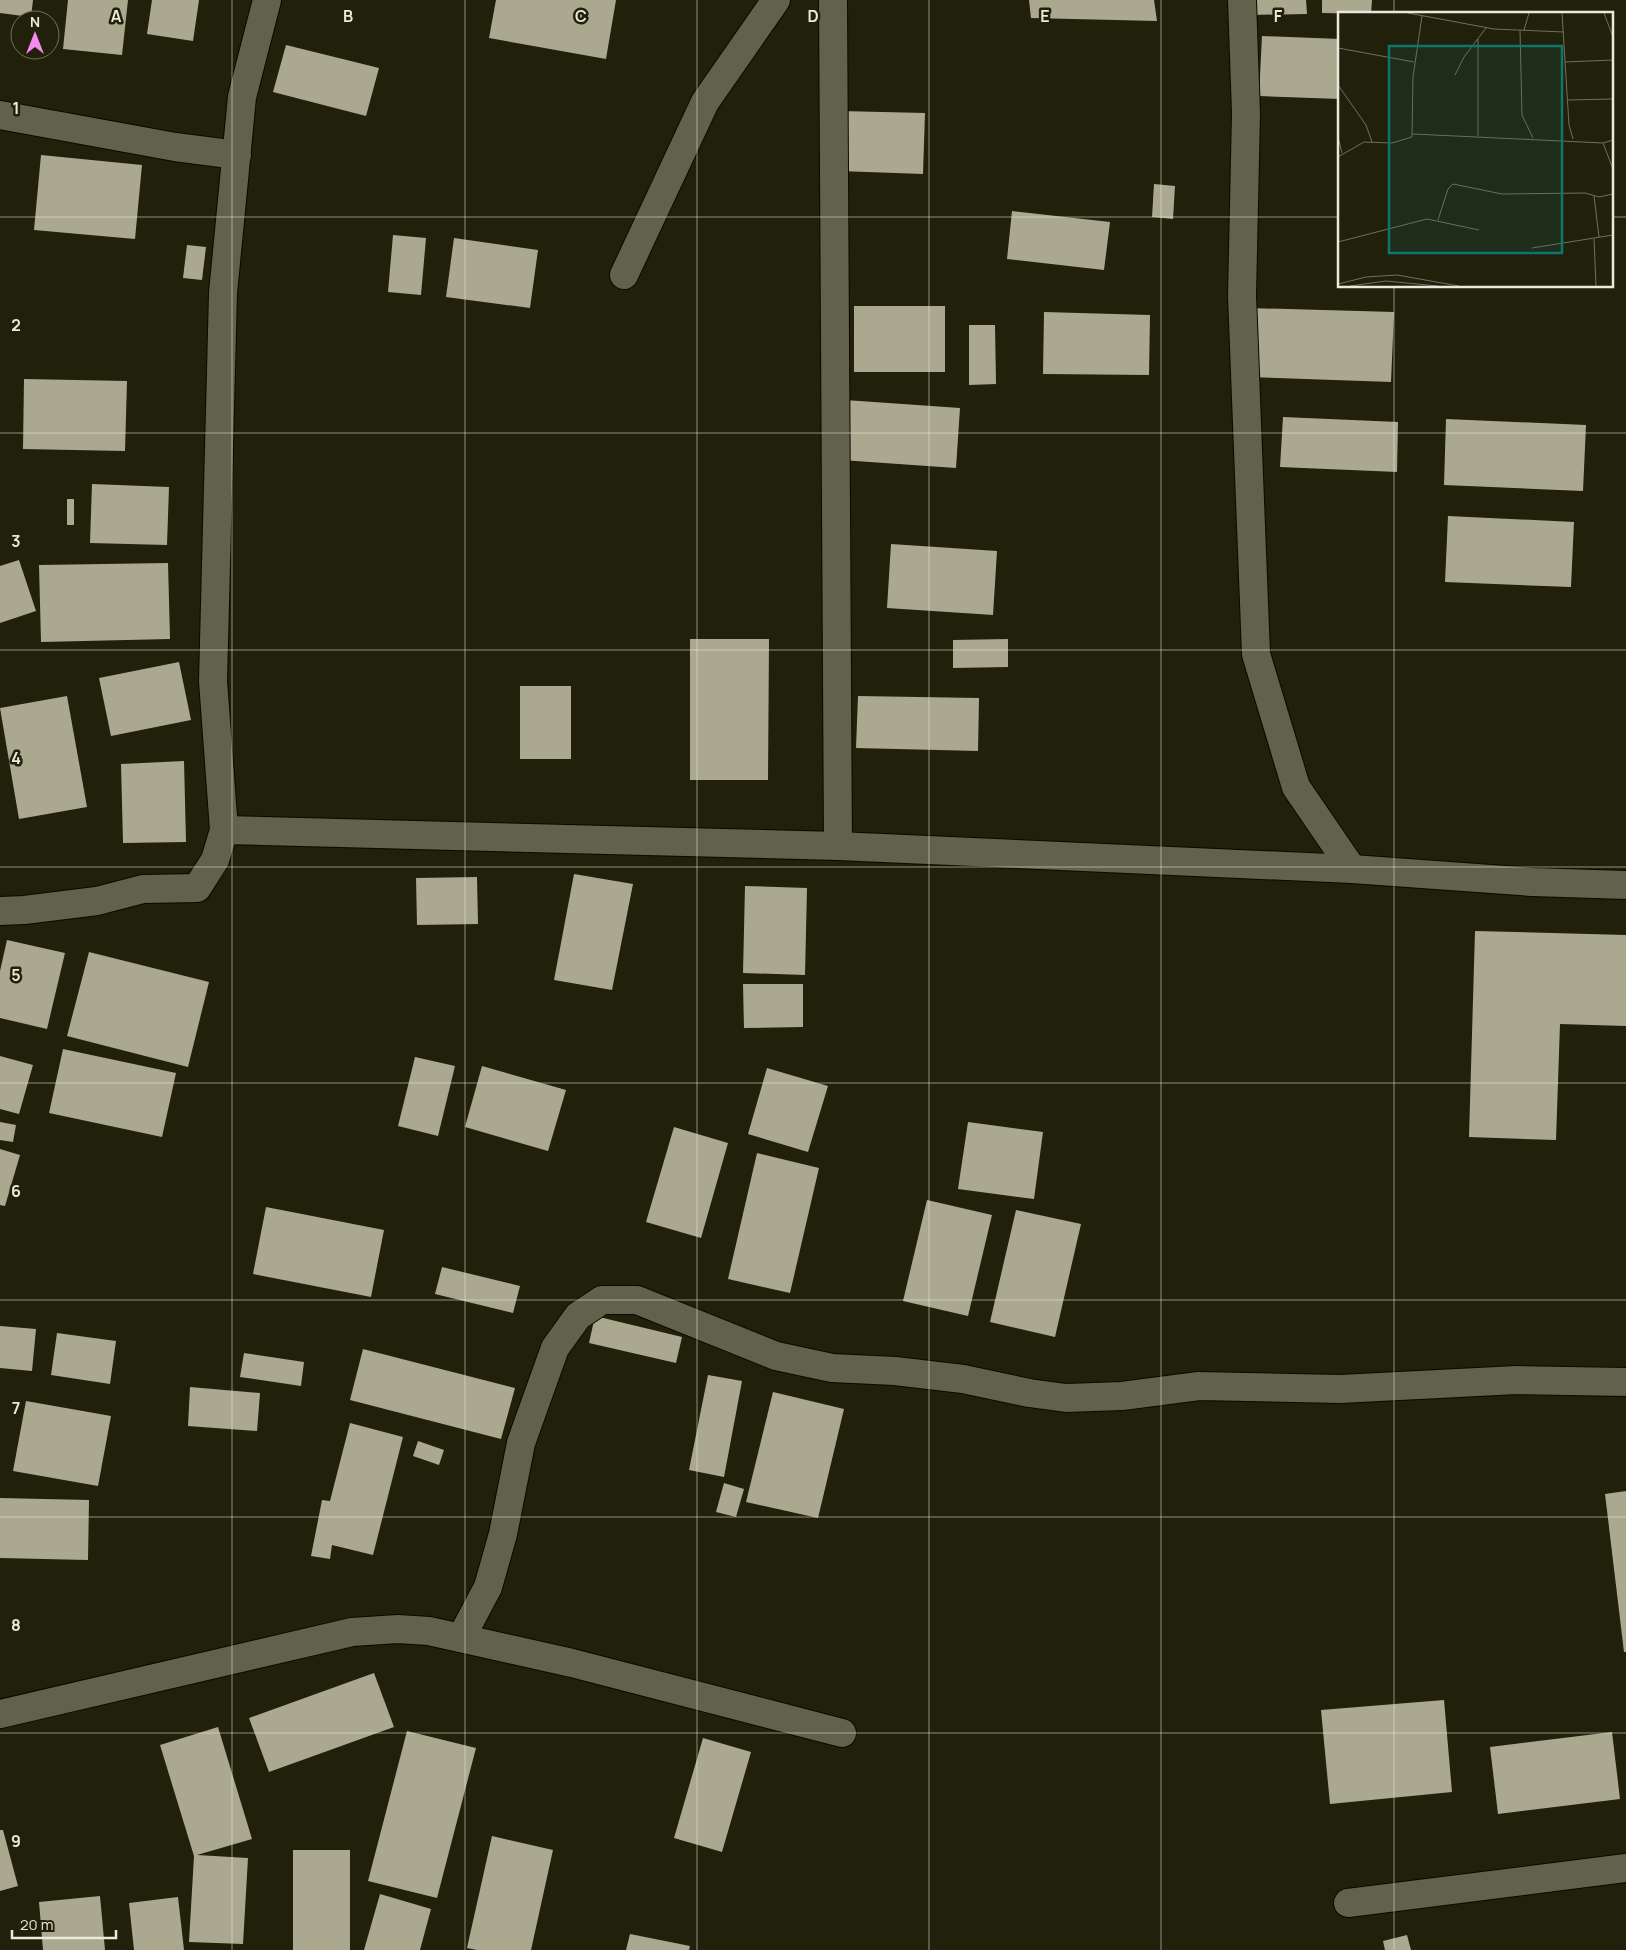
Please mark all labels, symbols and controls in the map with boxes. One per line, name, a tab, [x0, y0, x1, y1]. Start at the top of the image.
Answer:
text: A	[111, 5, 122, 27]
text: B	[343, 5, 353, 27]
text: C	[575, 5, 587, 27]
text: D	[807, 5, 819, 27]
text: E	[1040, 5, 1050, 27]
text: F	[1274, 5, 1283, 27]
north arrow	[10, 10, 60, 60]
text: N	[30, 12, 40, 31]
inset map	[1338, 12, 1614, 288]
text: 1	[12, 97, 20, 119]
text: 2	[11, 314, 21, 336]
text: 3	[11, 530, 21, 552]
text: 4	[11, 747, 21, 769]
text: 5	[11, 964, 21, 986]
text: 6	[11, 1180, 21, 1202]
text: 7	[12, 1397, 20, 1419]
text: 8	[11, 1614, 21, 1636]
text: 9	[11, 1830, 21, 1852]
scale bar	[12, 1908, 116, 1940]
text: 20 m	[20, 1914, 53, 1935]

